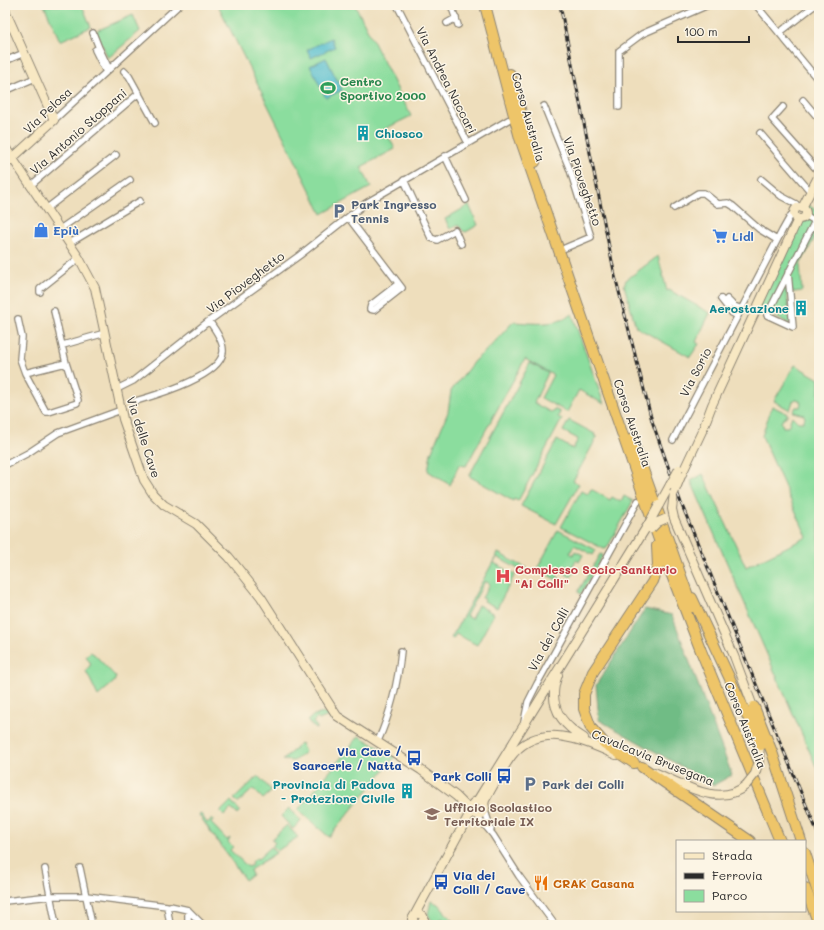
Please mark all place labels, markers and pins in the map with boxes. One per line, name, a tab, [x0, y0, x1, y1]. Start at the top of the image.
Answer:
place label: Centro Sportivo 2000	[340, 73, 426, 103]
sports icon: Centro Sportivo 2000	[319, 79, 337, 97]
building icon: Chiosco	[354, 124, 372, 142]
place label: Chiosco	[375, 125, 423, 141]
place label: Park Ingresso Tennis	[351, 196, 437, 226]
parking icon: Park Ingresso Tennis	[330, 202, 348, 220]
shop icon: Epiù	[32, 221, 50, 239]
place label: Epiù	[53, 222, 79, 238]
supermarket icon: Lidl	[711, 227, 729, 245]
place label: Lidl	[732, 228, 754, 244]
building icon: Aerostazione	[792, 299, 810, 317]
place label: Aerostazione	[709, 300, 789, 316]
place label: Complesso Socio-Sanitario "Ai Colli"	[515, 561, 677, 591]
hospital icon: Complesso Socio-Sanitario "Ai Colli"	[494, 567, 512, 585]
place label: Via Cave / Scarcerle / Natta	[293, 743, 402, 773]
bus stop icon: Via Cave / Scarcerle / Natta	[405, 749, 423, 767]
bus stop icon: Park Colli	[495, 767, 513, 785]
place label: Park Colli	[433, 768, 492, 784]
parking icon: Park dei Colli	[521, 775, 539, 793]
place label: Provincia di Padova - Protezione Civile	[273, 776, 395, 806]
place label: Park dei Colli	[542, 776, 624, 792]
building icon: Provincia di Padova - Protezione Civile	[398, 782, 416, 800]
place label: Ufficio Scolastico Territoriale IX	[444, 799, 552, 829]
school or university icon: Ufficio Scolastico Territoriale IX	[423, 805, 441, 823]
place label: Via dei Colli / Cave	[453, 867, 525, 897]
bus stop icon: Via dei Colli / Cave	[432, 873, 450, 891]
restaurant icon: CRAK Casana	[532, 874, 550, 892]
place label: CRAK Casana	[553, 875, 635, 891]

